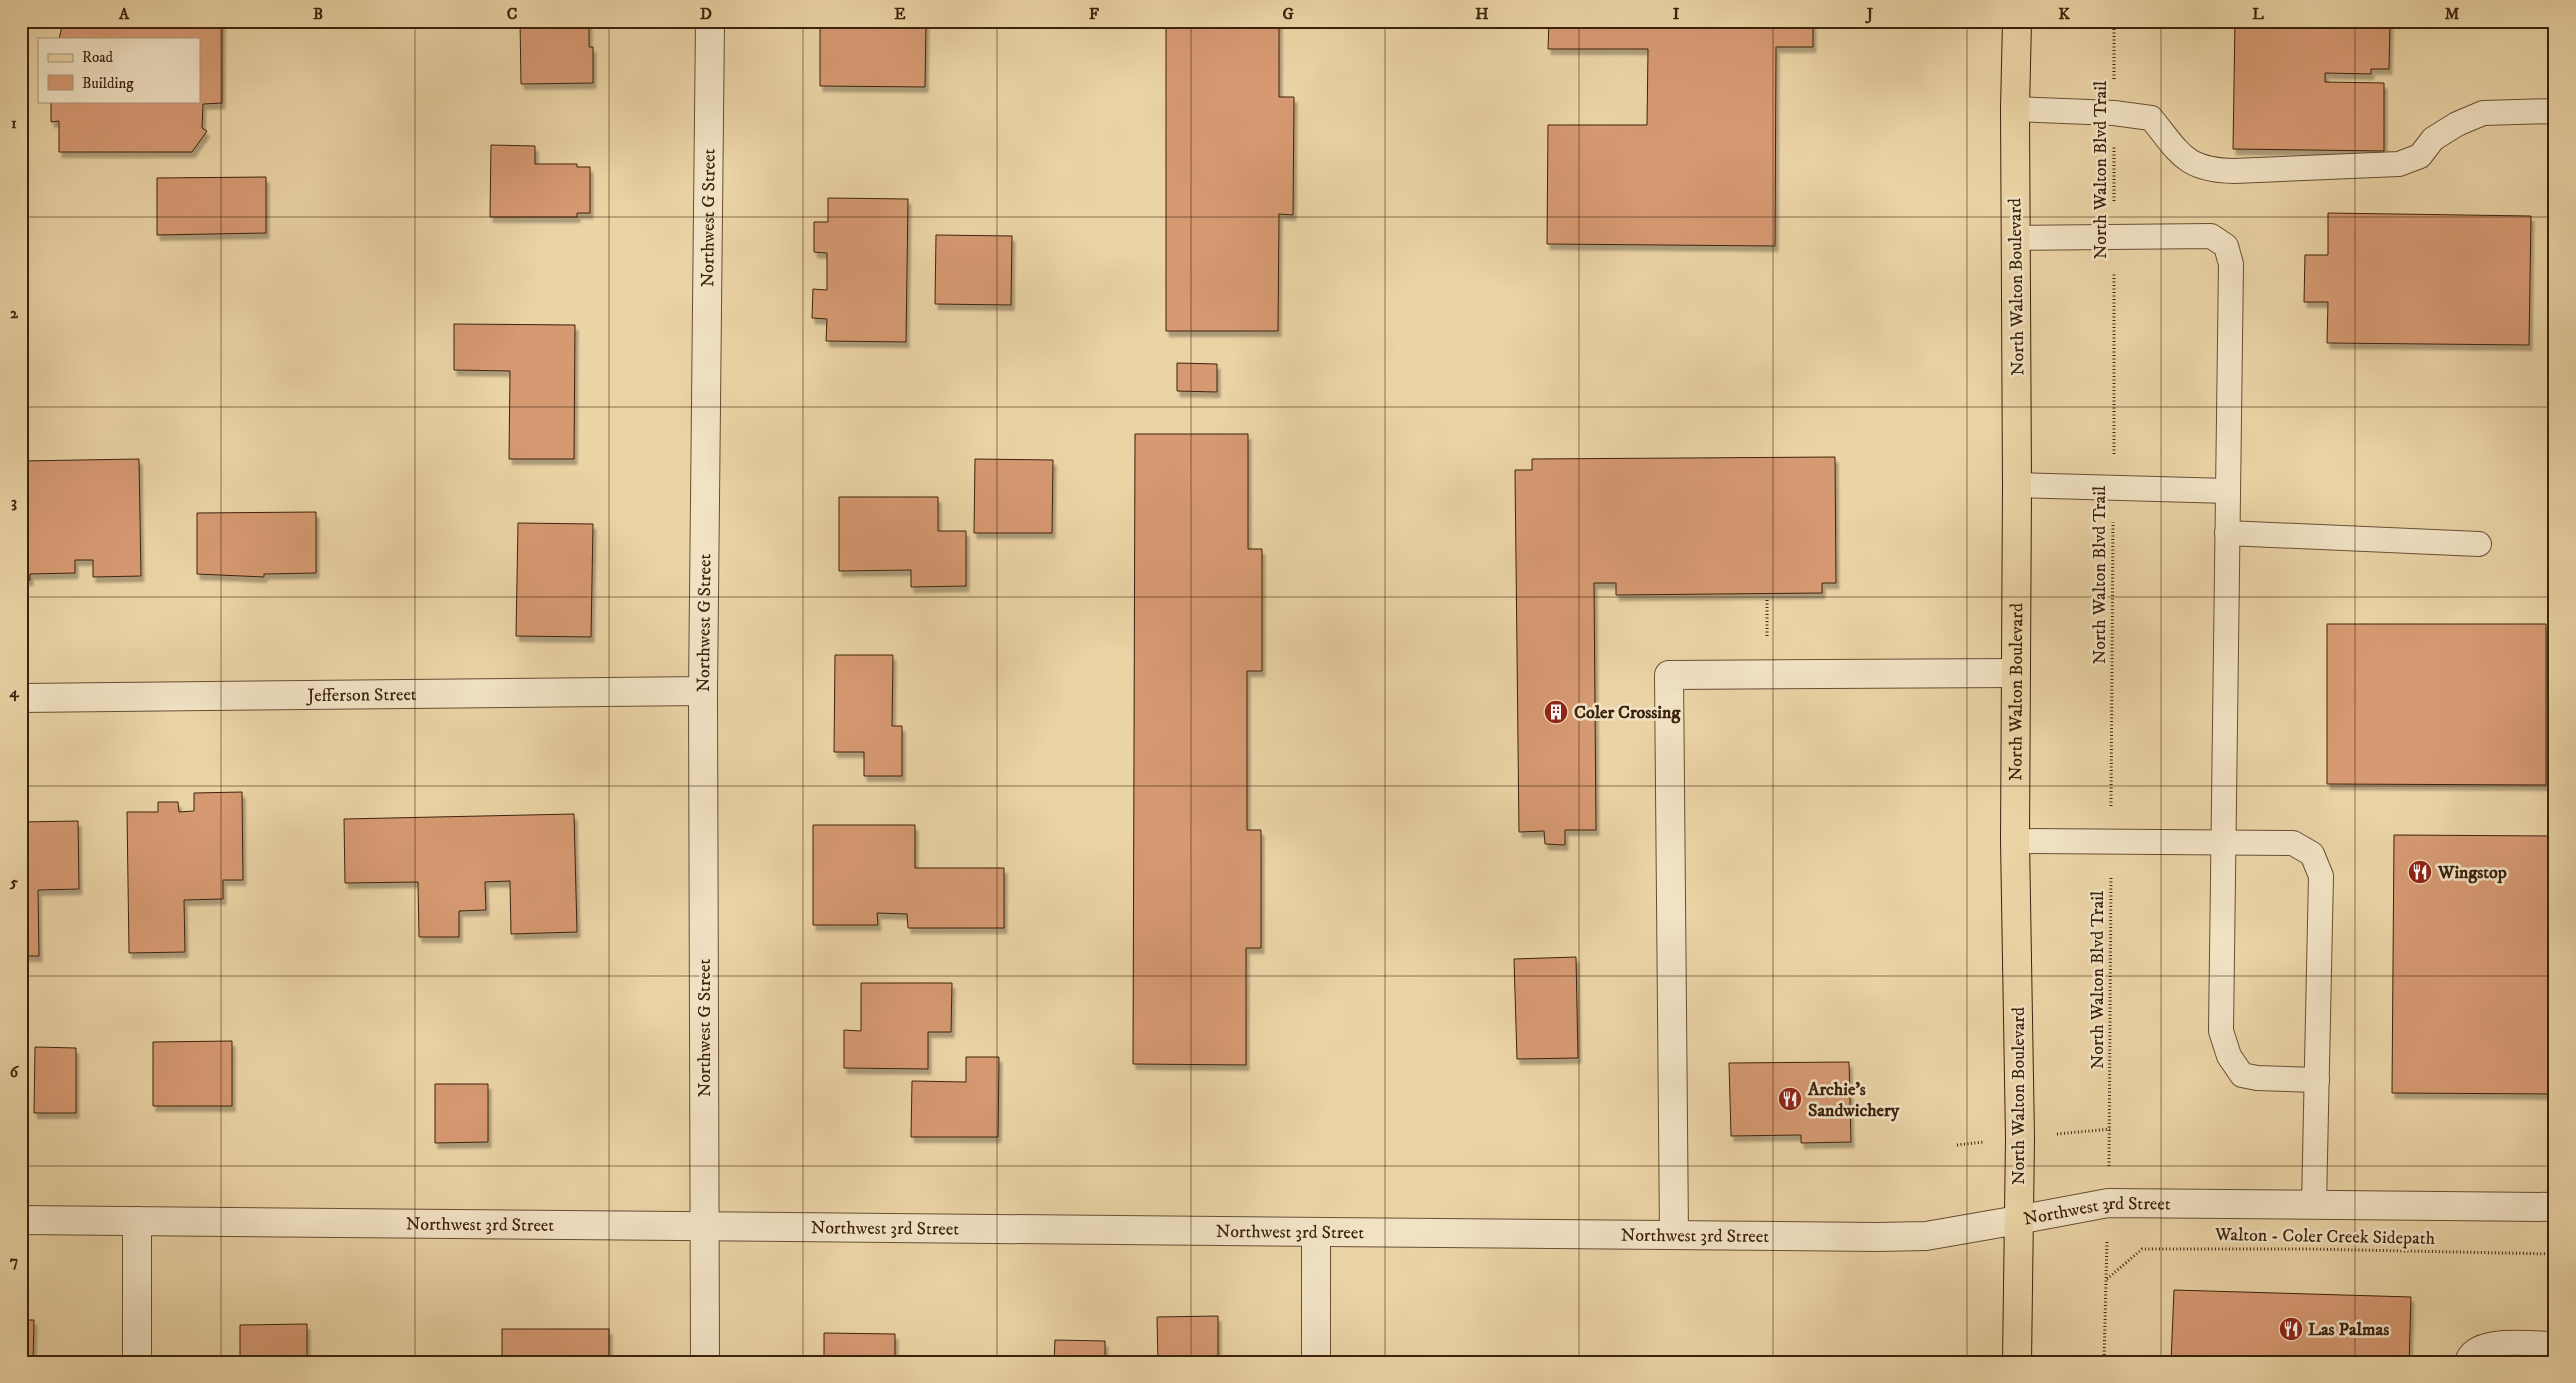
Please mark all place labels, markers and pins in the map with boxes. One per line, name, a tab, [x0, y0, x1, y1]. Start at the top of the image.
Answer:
building icon: Coler Crossing	[1543, 699, 1569, 725]
place label: Coler Crossing	[1574, 702, 1681, 724]
restaurant icon: Wingstop	[2407, 859, 2433, 885]
place label: Wingstop	[2437, 862, 2507, 884]
place label: Archie’s Sandwichery	[1807, 1079, 1900, 1122]
restaurant icon: Archie’s Sandwichery	[1777, 1086, 1803, 1112]
restaurant icon: Las Palmas	[2278, 1316, 2304, 1342]
place label: Las Palmas	[2308, 1319, 2389, 1341]

